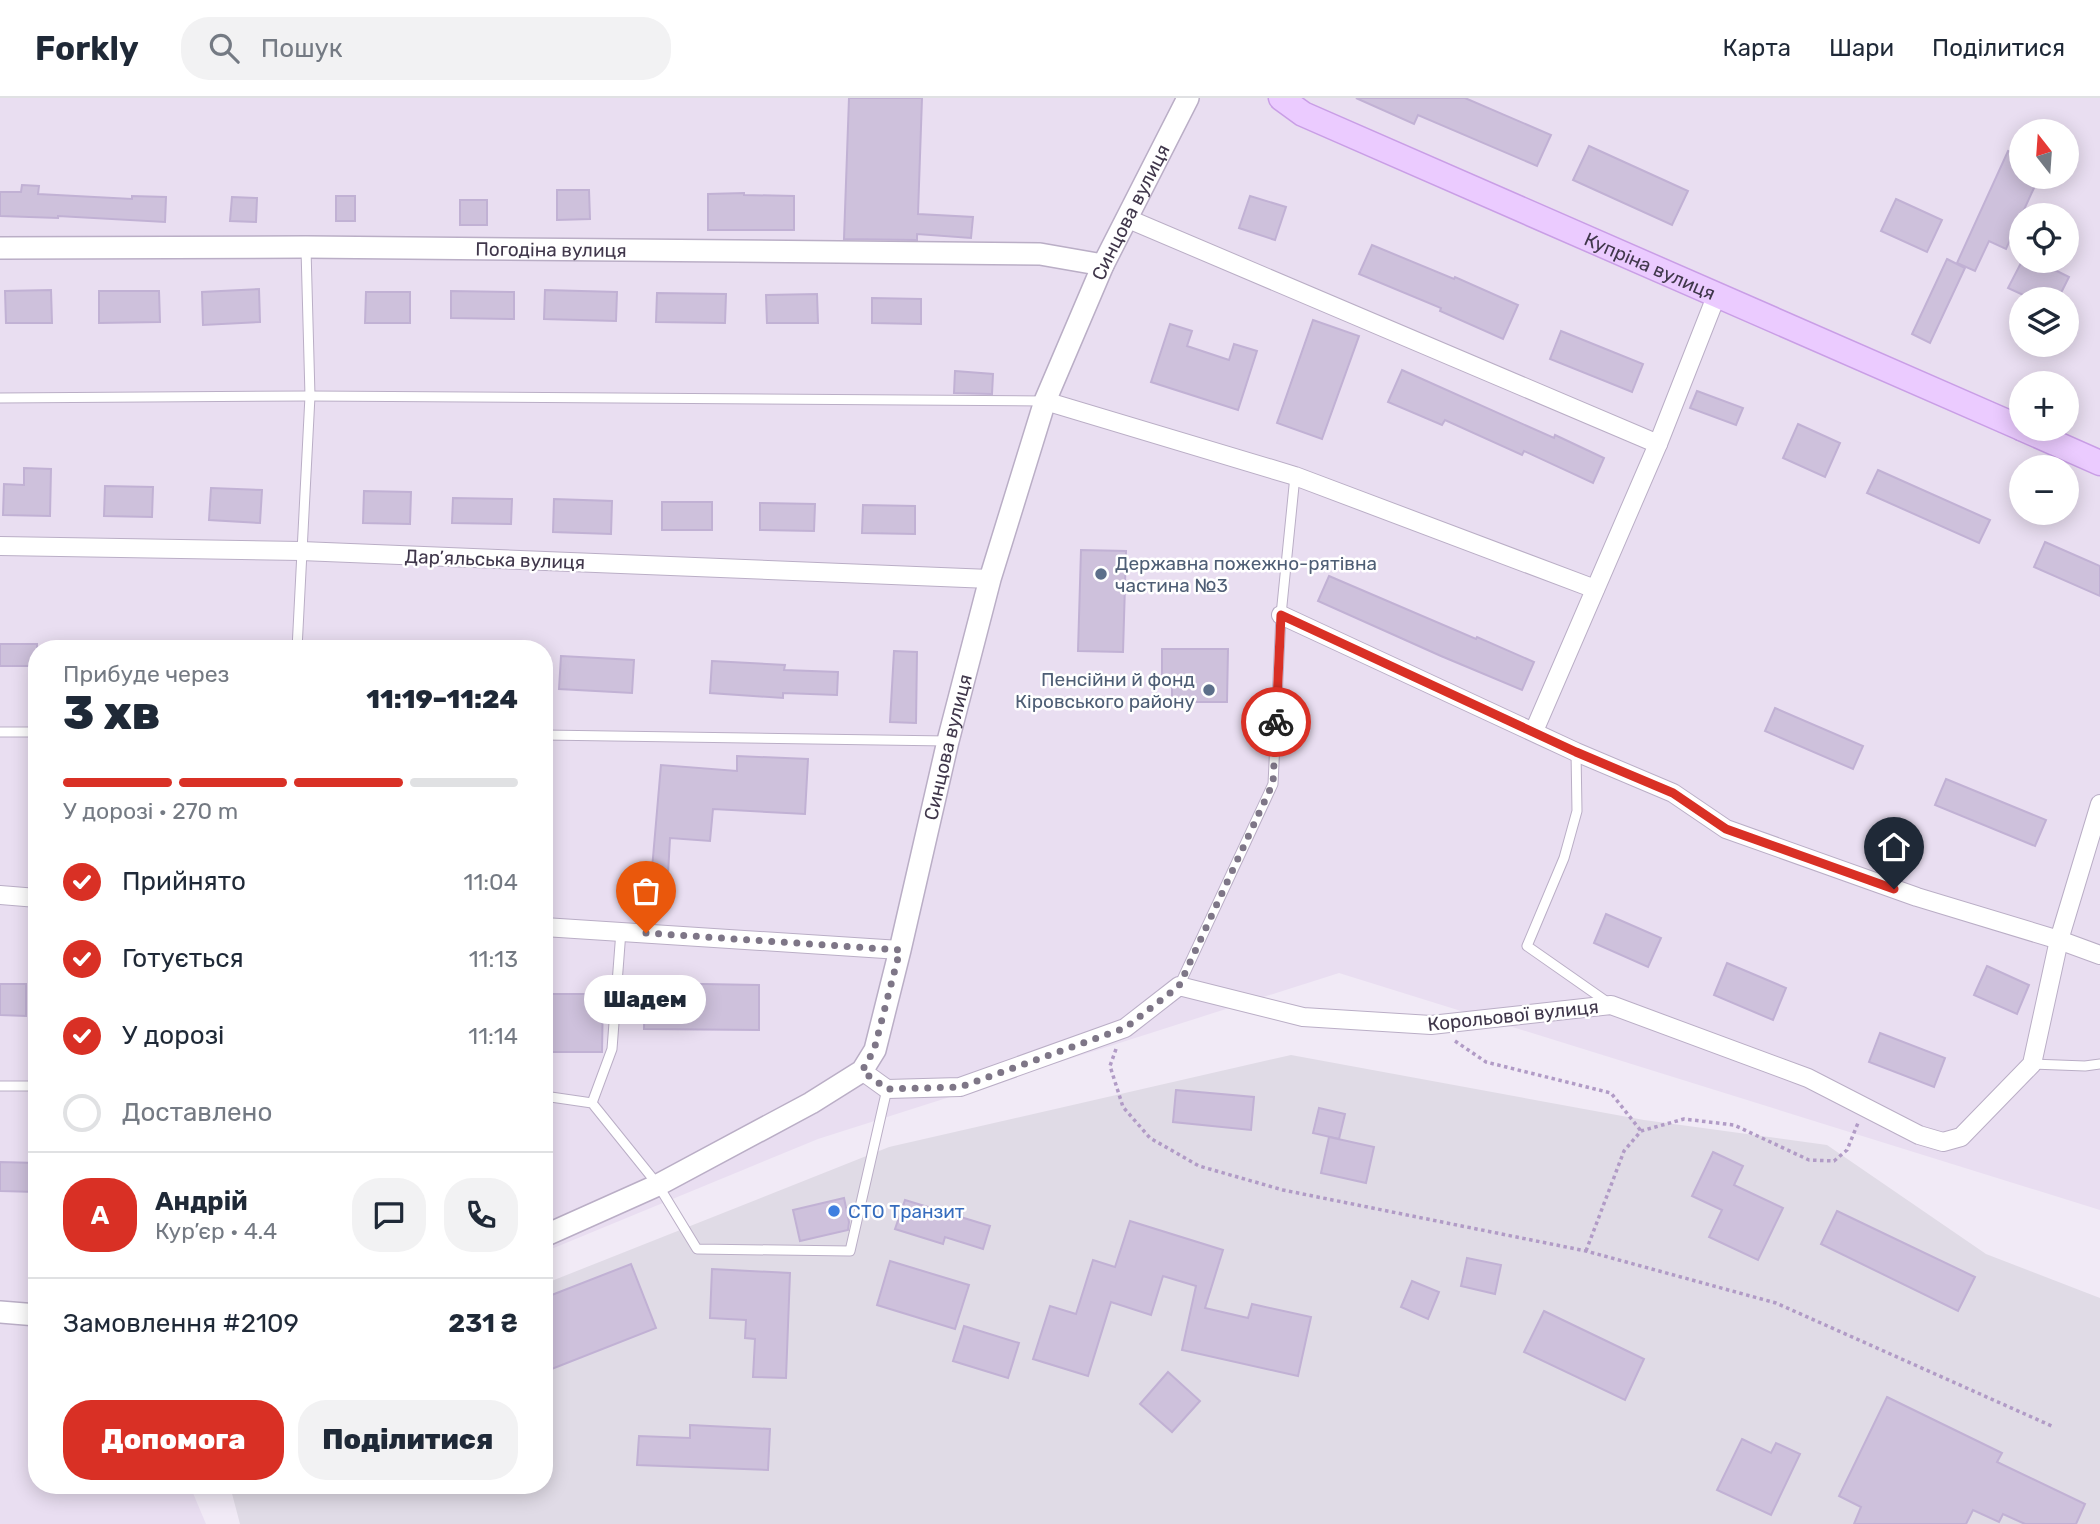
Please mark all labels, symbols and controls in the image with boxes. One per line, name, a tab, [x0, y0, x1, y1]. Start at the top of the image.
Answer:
search box	[181, 17, 671, 80]
text: Forkly	[35, 29, 139, 68]
icon: search	[205, 29, 243, 67]
text: Пошук	[261, 33, 343, 64]
text: Карта	[1722, 34, 1791, 62]
text: Шари	[1829, 34, 1894, 62]
text: Поділитися	[1932, 34, 2065, 62]
north arrow	[2009, 119, 2079, 189]
map controls	[2009, 119, 2079, 525]
street label: Синцова вулиця	[1087, 140, 1175, 284]
button: locate	[2009, 203, 2079, 273]
street label: Купріна вулиця	[1581, 227, 1719, 305]
street label: Погодіна вулиця	[475, 238, 627, 262]
button: layers	[2009, 287, 2079, 357]
button: +	[2009, 371, 2079, 441]
button: −	[2009, 455, 2079, 525]
street label: Дар’яльська вулиця	[404, 545, 586, 574]
place label: Державна пожежно-рятівна частина №3	[1115, 552, 1377, 597]
marker: Державна пожежно-рятівна частина №3	[1093, 566, 1109, 582]
text: Прибуде через	[63, 660, 229, 688]
place label: Пенсійни й фонд Кіровського району	[1015, 668, 1195, 713]
street label: Синцова вулиця	[919, 672, 977, 822]
marker: Пенсійни й фонд Кіровського району	[1201, 682, 1217, 698]
text: 11:19–11:24	[366, 684, 518, 715]
text: 3 хв	[63, 686, 160, 741]
courier	[1241, 687, 1311, 757]
icon: bike	[1257, 703, 1295, 741]
text: У дорозі · 270 m	[63, 797, 238, 825]
pin	[1864, 817, 1924, 889]
icon: home	[1875, 828, 1913, 866]
pin	[616, 861, 676, 933]
icon: check	[63, 863, 101, 901]
text: Прийнято	[122, 866, 246, 897]
text: 11:04	[464, 868, 518, 896]
icon: bag	[627, 872, 665, 910]
icon: check	[63, 940, 101, 978]
text: Готується	[122, 943, 244, 974]
text: 11:13	[469, 945, 518, 973]
callout: Шадем	[585, 975, 707, 1024]
text: Шадем	[603, 985, 687, 1013]
street label: Корольової вулиця	[1426, 995, 1600, 1036]
icon: check	[63, 1017, 101, 1055]
text: У дорозі	[122, 1020, 224, 1051]
text: 11:14	[468, 1022, 518, 1050]
text: Доставлено	[122, 1097, 272, 1128]
button: chat	[352, 1178, 426, 1252]
button: phone	[444, 1178, 518, 1252]
text: Андрій	[155, 1186, 248, 1217]
text: А	[91, 1200, 109, 1231]
place label: СТО Транзит	[848, 1200, 965, 1223]
marker: СТО Транзит	[826, 1203, 842, 1219]
text: Кур’єр · 4.4	[155, 1217, 277, 1245]
text: Замовлення #2109	[63, 1308, 299, 1339]
text: 231 ₴	[448, 1308, 518, 1339]
button: Допомога	[63, 1400, 284, 1480]
button: Поділитися	[298, 1400, 518, 1480]

